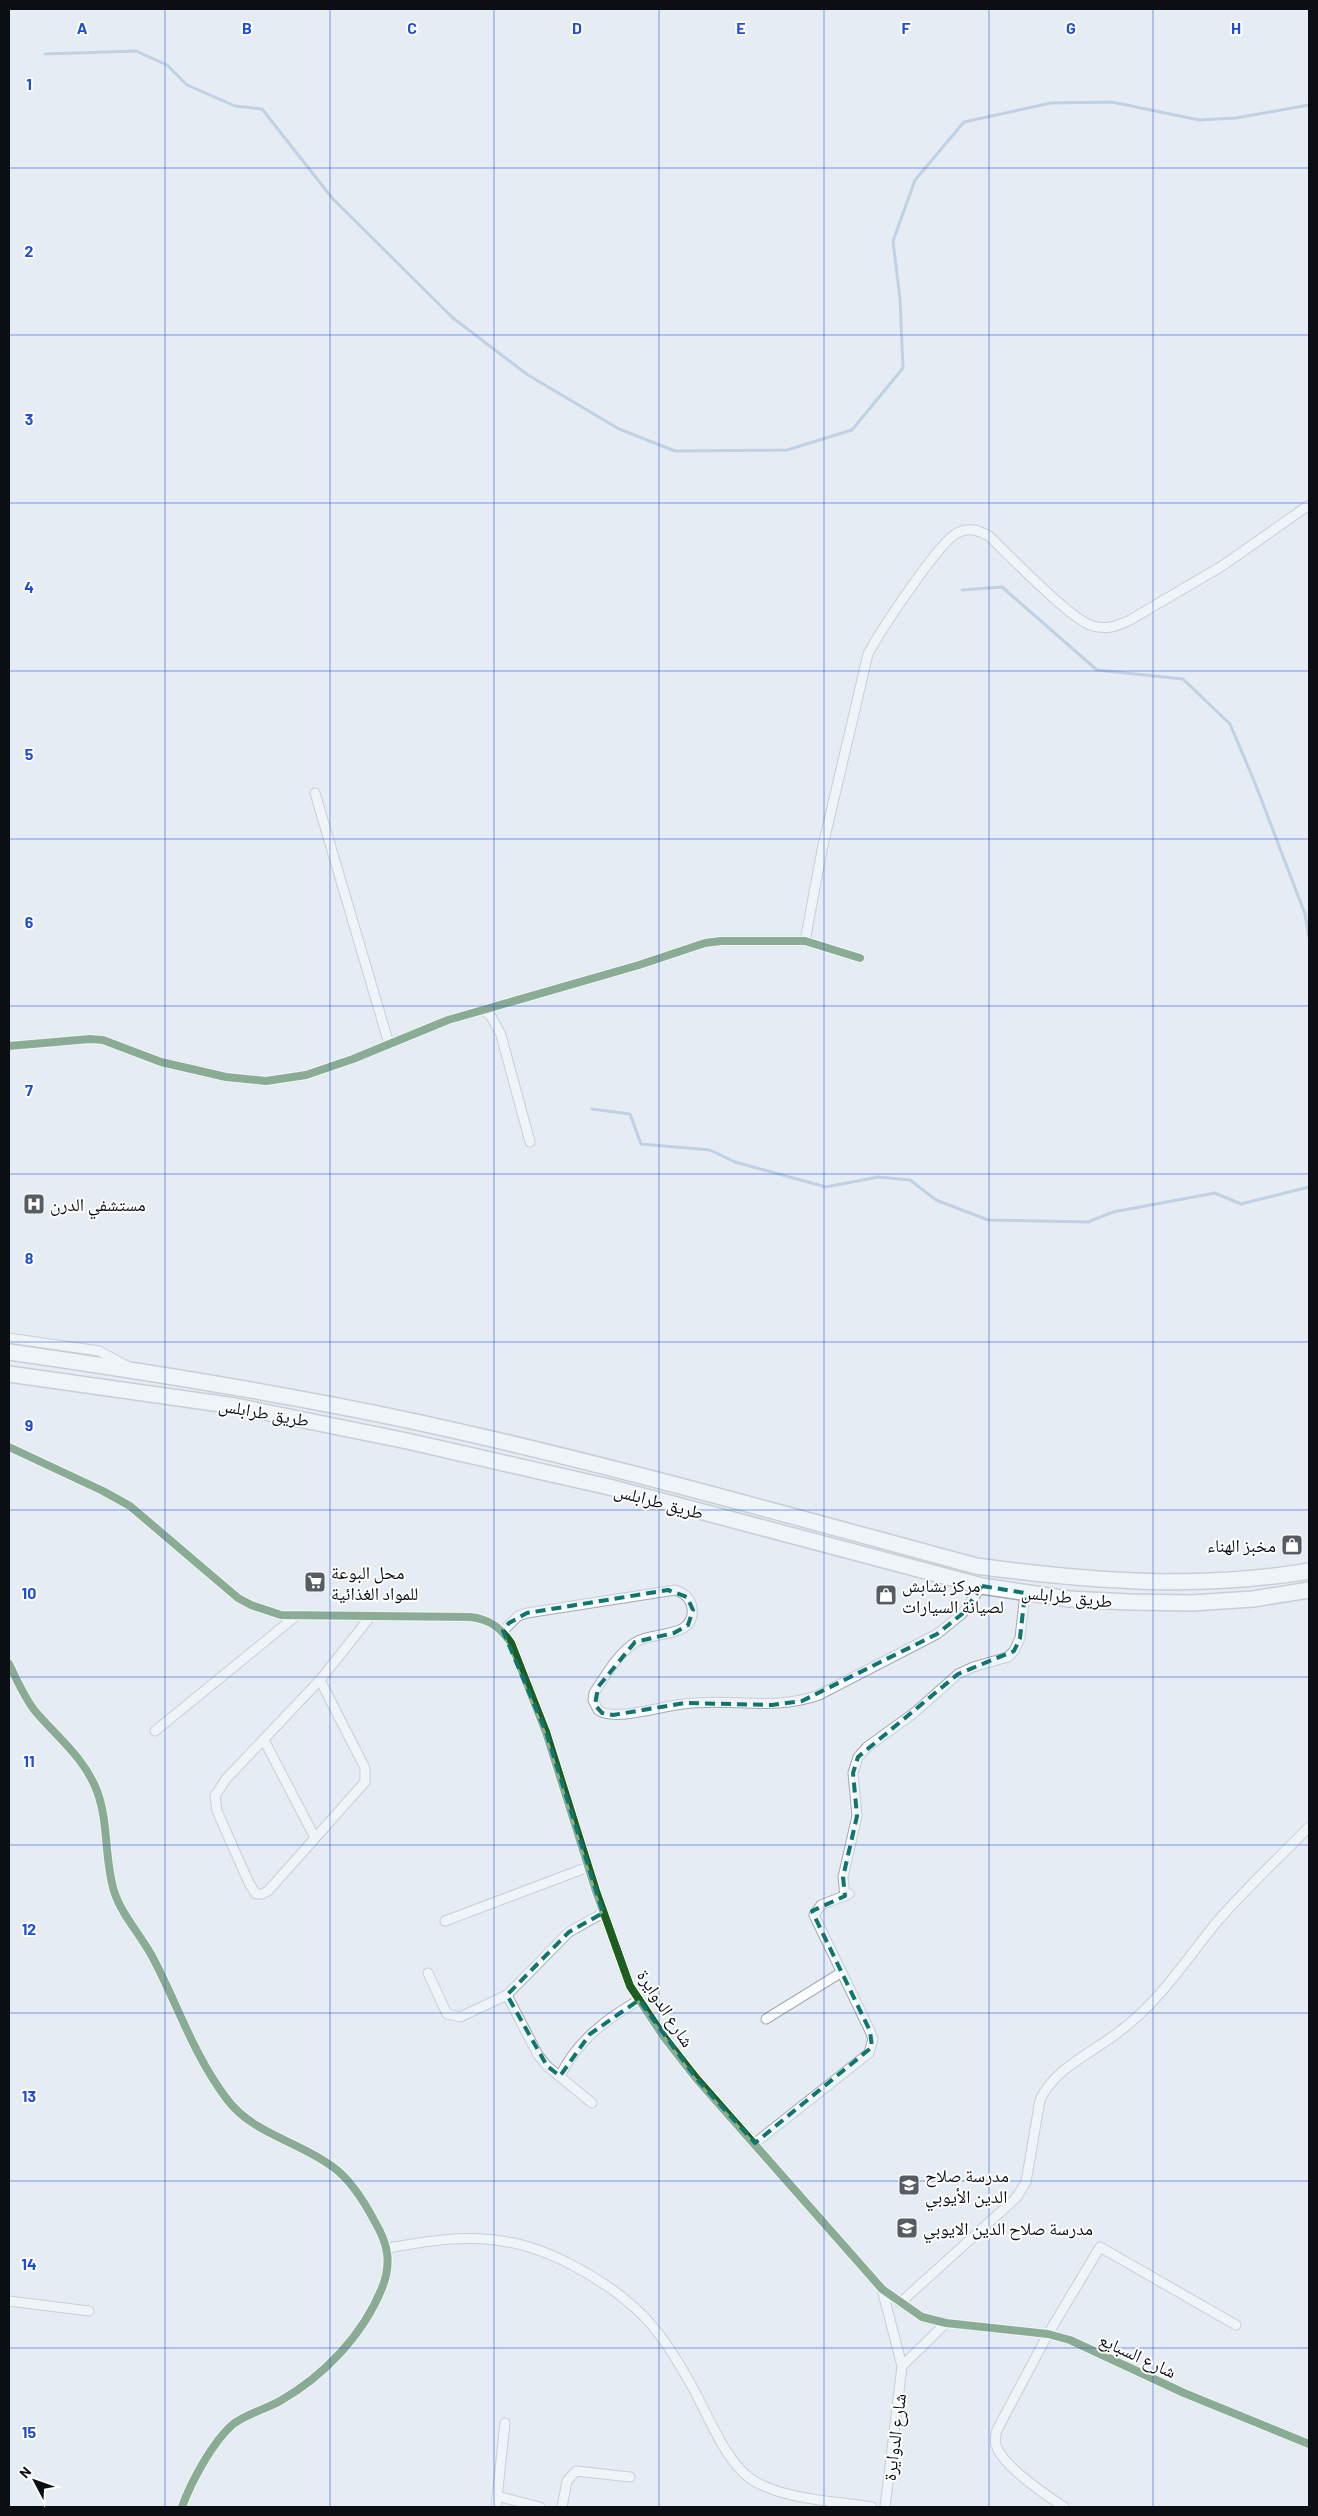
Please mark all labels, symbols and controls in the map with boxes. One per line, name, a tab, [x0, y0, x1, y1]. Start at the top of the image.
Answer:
text: A	[77, 18, 88, 37]
text: B	[242, 18, 252, 37]
text: C	[407, 18, 417, 37]
text: D	[572, 18, 582, 37]
text: E	[736, 18, 746, 37]
text: F	[902, 18, 911, 37]
text: G	[1066, 18, 1076, 37]
text: H	[1231, 18, 1241, 37]
text: 1	[26, 74, 32, 93]
text: 2	[25, 241, 34, 260]
text: 3	[25, 409, 33, 428]
text: 4	[24, 577, 34, 596]
text: 5	[25, 744, 34, 763]
text: 6	[25, 912, 34, 931]
text: 7	[25, 1080, 33, 1099]
hospital icon: مستشفي الدرن	[22, 1192, 46, 1216]
place label: مستشفي الدرن	[50, 1193, 146, 1220]
text: 8	[25, 1248, 34, 1267]
street label: طريق طرابلس	[217, 1393, 311, 1432]
text: 9	[25, 1415, 33, 1434]
street label: طريق طرابلس	[612, 1479, 706, 1524]
shop icon: مخبز الهناء	[1280, 1533, 1304, 1557]
place label: مخبز الهناء	[1207, 1534, 1276, 1557]
place label: محل البوعة للمواد الغذائية	[331, 1561, 418, 1604]
supermarket icon: محل البوعة للمواد الغذائية	[303, 1570, 327, 1594]
place label: مركز بشابش لصيانة السيارات	[902, 1574, 1004, 1617]
street label: طريق طرابلس	[1020, 1580, 1114, 1613]
text: 10	[22, 1583, 36, 1602]
shop icon: مركز بشابش لصيانة السيارات	[874, 1583, 898, 1607]
text: 11	[23, 1751, 35, 1770]
text: 12	[22, 1919, 36, 1938]
street label: شارع الدوايرة	[632, 1965, 699, 2051]
text: 13	[22, 2086, 36, 2105]
place label: مدرسة صلاح الدين الأيوبي	[925, 2164, 1009, 2212]
school or university icon: مدرسة صلاح الدين الأيوبي	[897, 2173, 921, 2197]
school or university icon: مدرسة صلاح الدين الايوبي	[895, 2216, 919, 2240]
place label: مدرسة صلاح الدين الايوبي	[923, 2217, 1093, 2244]
text: 14	[21, 2254, 37, 2273]
street label: شارع السبايع	[1095, 2328, 1180, 2384]
street label: شارع الدوايرة	[878, 2392, 911, 2482]
text: 15	[22, 2422, 37, 2441]
north arrow	[10, 2456, 60, 2506]
text: N	[15, 2463, 34, 2481]

